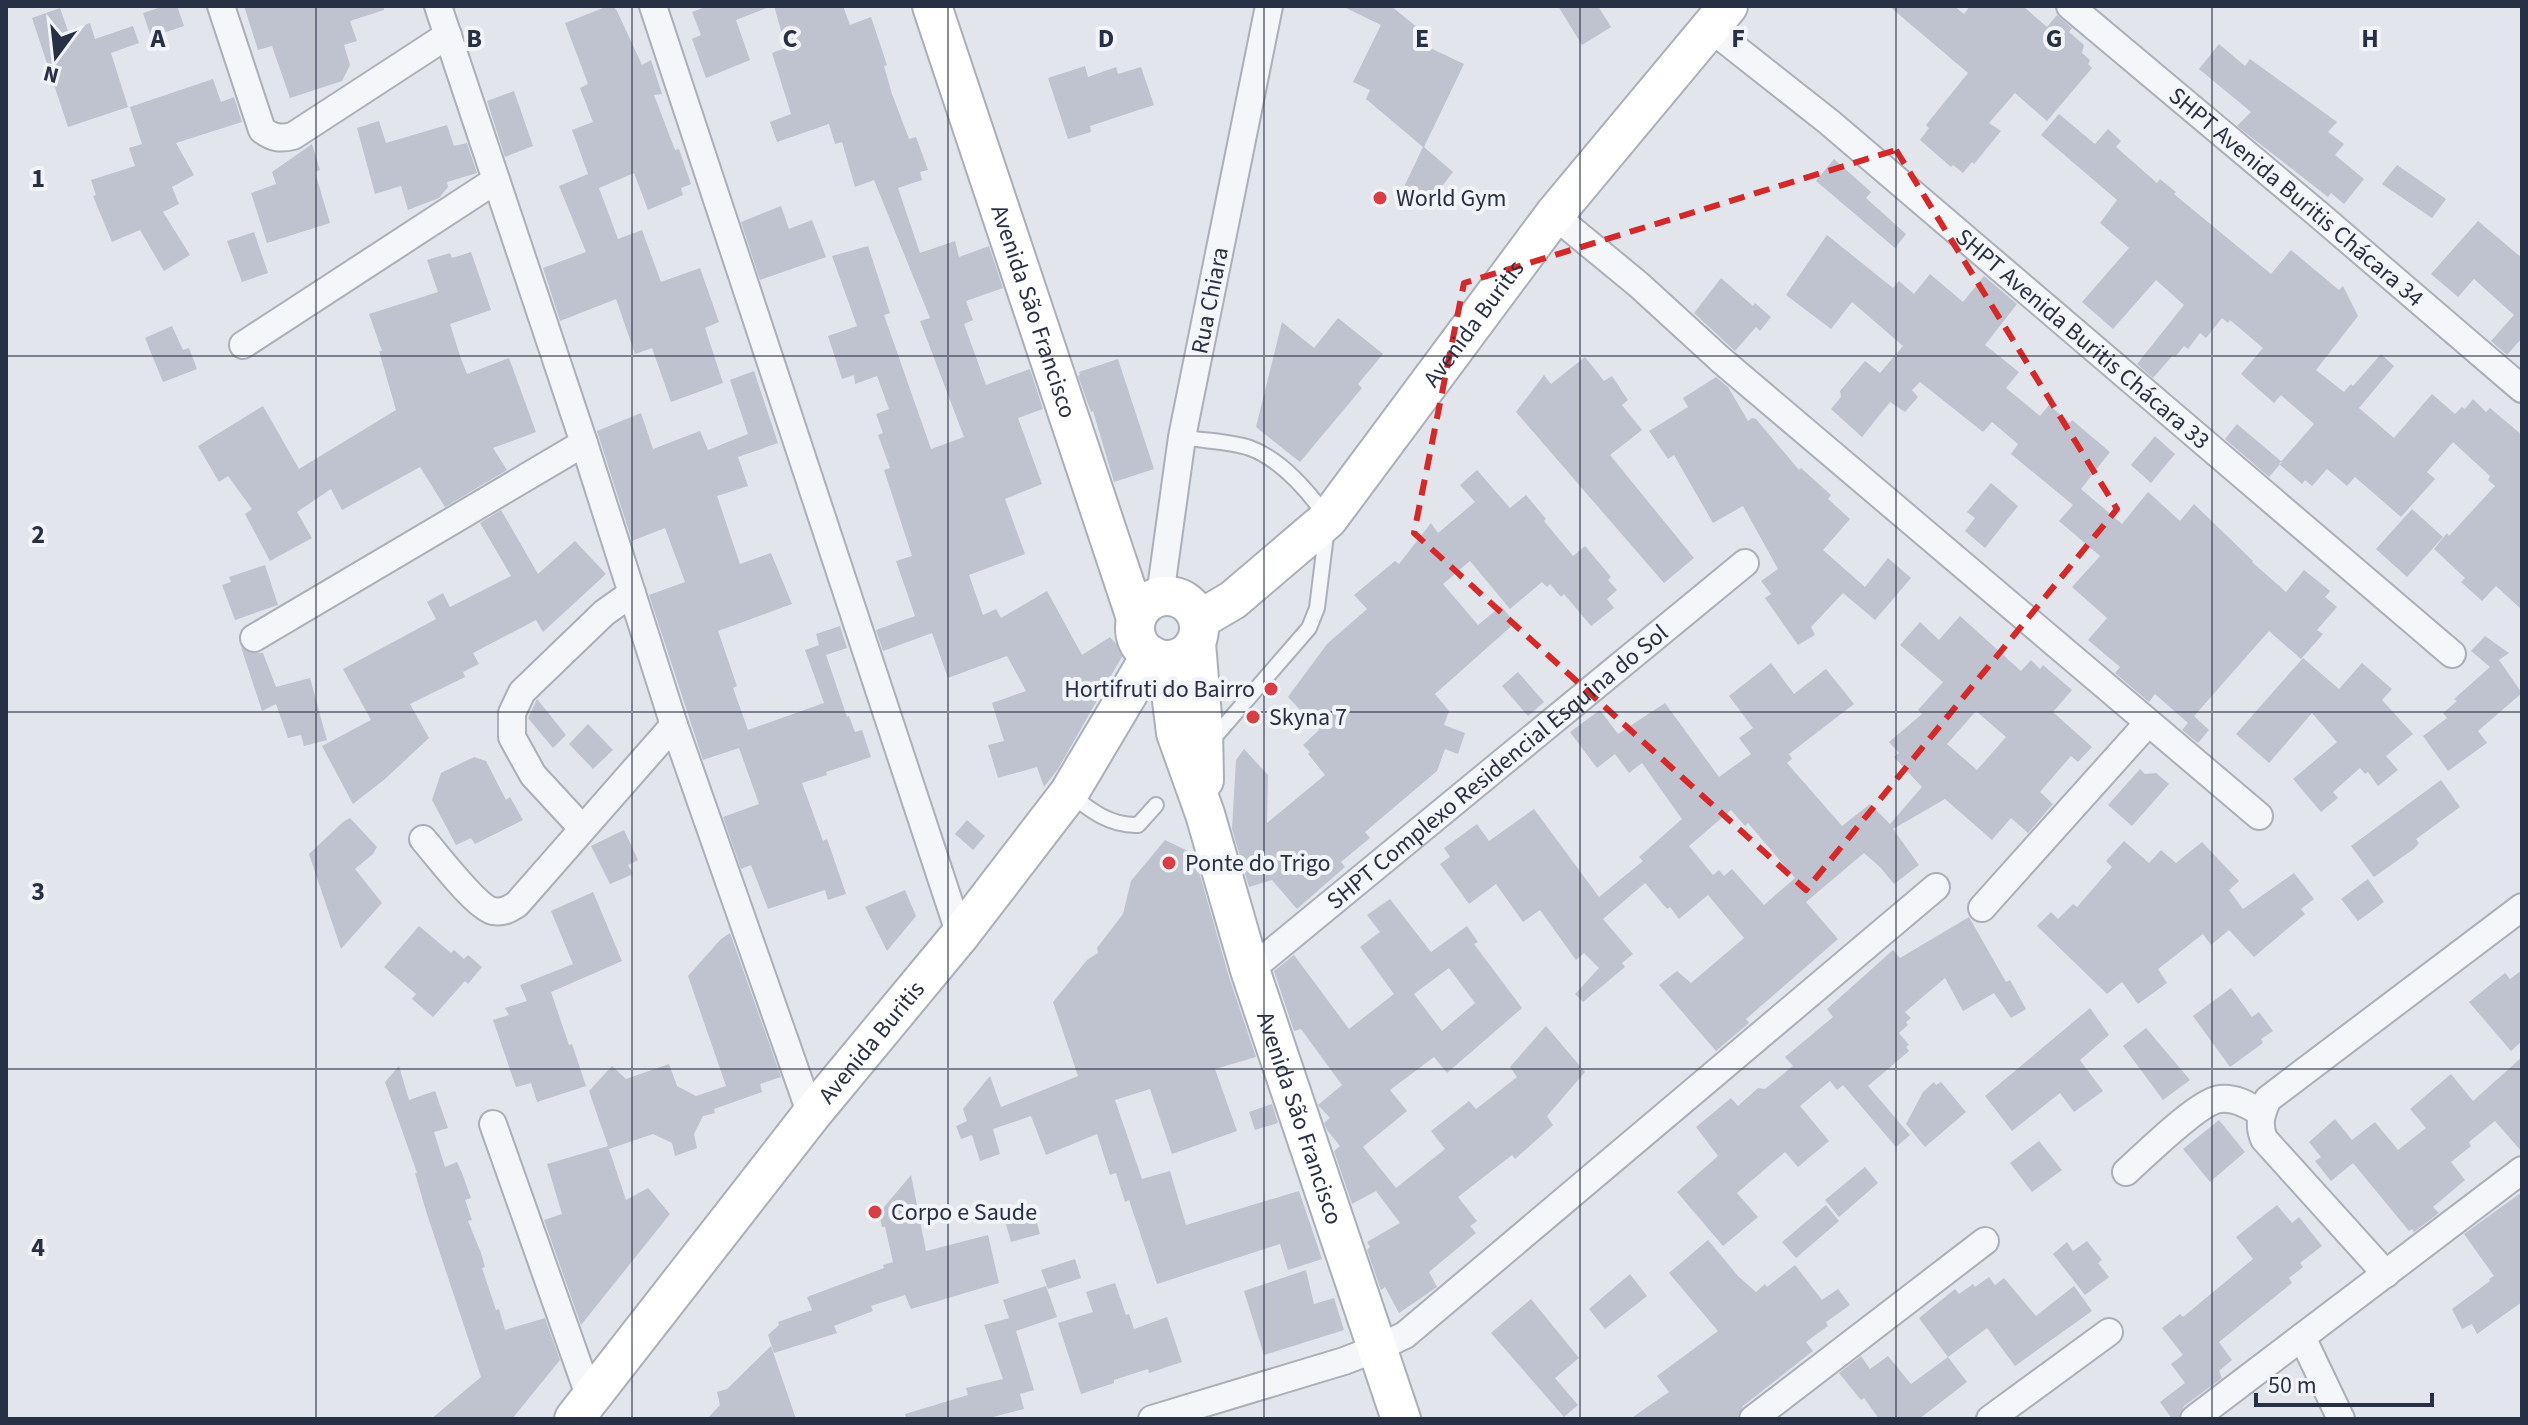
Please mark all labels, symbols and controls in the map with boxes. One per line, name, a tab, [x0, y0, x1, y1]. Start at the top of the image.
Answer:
north arrow	[16, 16, 96, 96]
text: A	[150, 20, 167, 57]
text: B	[466, 20, 482, 57]
text: C	[782, 20, 798, 57]
text: D	[1098, 20, 1114, 57]
text: E	[1415, 20, 1429, 57]
text: F	[1731, 20, 1745, 57]
text: G	[2046, 20, 2062, 57]
text: H	[2361, 20, 2379, 57]
text: N	[40, 57, 62, 92]
street label: SHPT Avenida Buritis Chácara 34	[2161, 78, 2432, 315]
text: 1	[31, 160, 45, 197]
place label: World Gym	[1396, 181, 1506, 216]
marker: World Gym	[1371, 189, 1389, 207]
street label: Avenida São Francisco	[982, 200, 1086, 423]
street label: SHPT Avenida Buritis Chácara 33	[1948, 220, 2218, 458]
street label: Rua Chiara	[1182, 244, 1237, 357]
street label: Avenida Buritis	[1414, 253, 1532, 394]
text: 2	[31, 516, 45, 553]
street label: SHPT Complexo Residencial Esquina do Sol	[1319, 616, 1675, 918]
place label: Hortifruti do Bairro	[1064, 672, 1255, 707]
marker: Hortifruti do Bairro	[1262, 680, 1280, 698]
place label: Skyna 7	[1269, 700, 1347, 735]
marker: Skyna 7	[1244, 708, 1262, 726]
place label: Ponte do Trigo	[1185, 846, 1331, 881]
marker: Ponte do Trigo	[1160, 854, 1178, 872]
text: 3	[31, 873, 45, 910]
street label: Avenida Buritis	[810, 973, 933, 1111]
street label: Avenida São Francisco	[1248, 1007, 1352, 1229]
place label: Corpo e Saude	[891, 1195, 1037, 1230]
marker: Corpo e Saude	[866, 1203, 884, 1221]
text: 4	[31, 1229, 45, 1266]
scale bar	[2256, 1357, 2432, 1407]
text: 50 m	[2268, 1368, 2317, 1403]

